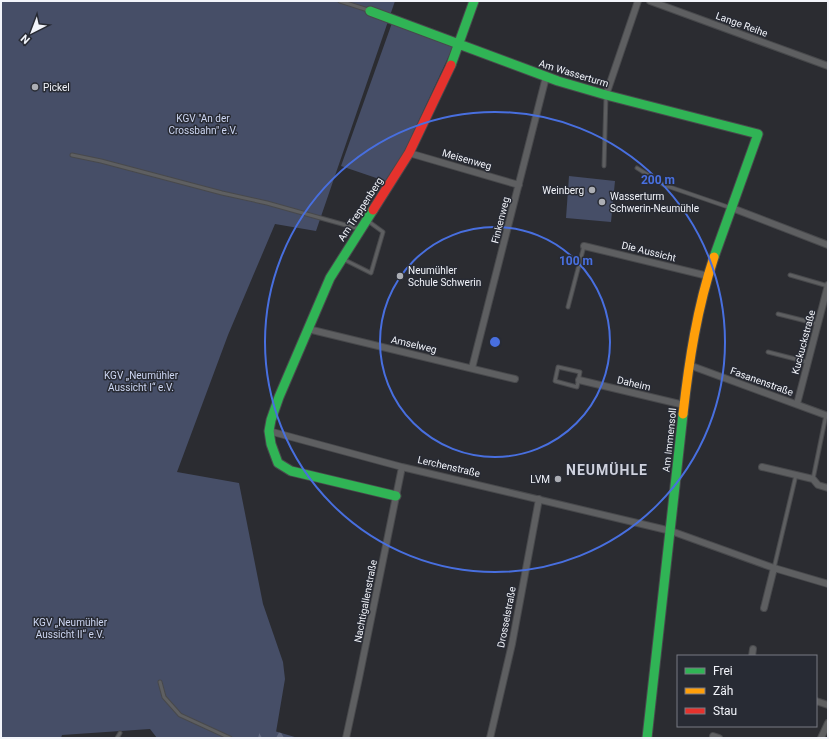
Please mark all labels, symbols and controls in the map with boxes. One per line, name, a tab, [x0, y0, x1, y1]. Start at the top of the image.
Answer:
street label: Lange Reihe	[714, 10, 769, 39]
north arrow	[12, 12, 52, 52]
text: N	[18, 31, 33, 46]
street label: Am Wasserturm	[538, 58, 610, 89]
marker: Pickel	[30, 82, 40, 92]
place label: Pickel	[43, 82, 70, 93]
park label: KGV "An der Crossbahn" e.V.	[169, 113, 237, 136]
street label: Meisenweg	[441, 147, 493, 172]
text: 200 m	[641, 173, 675, 187]
street label: Am Treppenberg	[336, 175, 385, 243]
place label: Weinberg	[542, 185, 584, 196]
marker: Weinberg	[587, 185, 597, 195]
place label: Wasserturm Schwerin-Neumühle	[610, 191, 699, 214]
street label: Finkenweg	[489, 196, 512, 245]
marker: Wasserturm Schwerin-Neumühle	[597, 197, 607, 207]
street label: Die Aussicht	[621, 239, 677, 264]
text: 100 m	[559, 254, 593, 268]
place label: Neumühler Schule Schwerin	[408, 265, 481, 288]
marker: Neumühler Schule Schwerin	[395, 271, 405, 281]
street label: Kuckuckstraße	[790, 309, 817, 375]
street label: Amselweg	[390, 334, 438, 355]
centre of rings	[488, 335, 502, 349]
street label: Fasanenstraße	[729, 365, 795, 398]
park label: KGV „Neumühler Aussicht I“ e.V.	[104, 370, 179, 393]
street label: Daheim	[616, 374, 652, 393]
street label: Am Immensoll	[661, 407, 678, 473]
street label: Lerchenstraße	[417, 454, 481, 479]
district label: NEUMÜHLE	[566, 462, 648, 478]
place label: LVM	[530, 474, 550, 485]
marker: LVM	[553, 474, 563, 484]
street label: Nachtigallenstraße	[352, 559, 379, 643]
street label: Drosselstraße	[495, 586, 518, 649]
park label: KGV „Neumühler Aussicht II“ e.V.	[33, 617, 108, 640]
legend	[677, 655, 817, 727]
text: Frei	[713, 664, 733, 678]
text: Zäh	[713, 684, 733, 698]
text: Stau	[713, 704, 737, 718]

